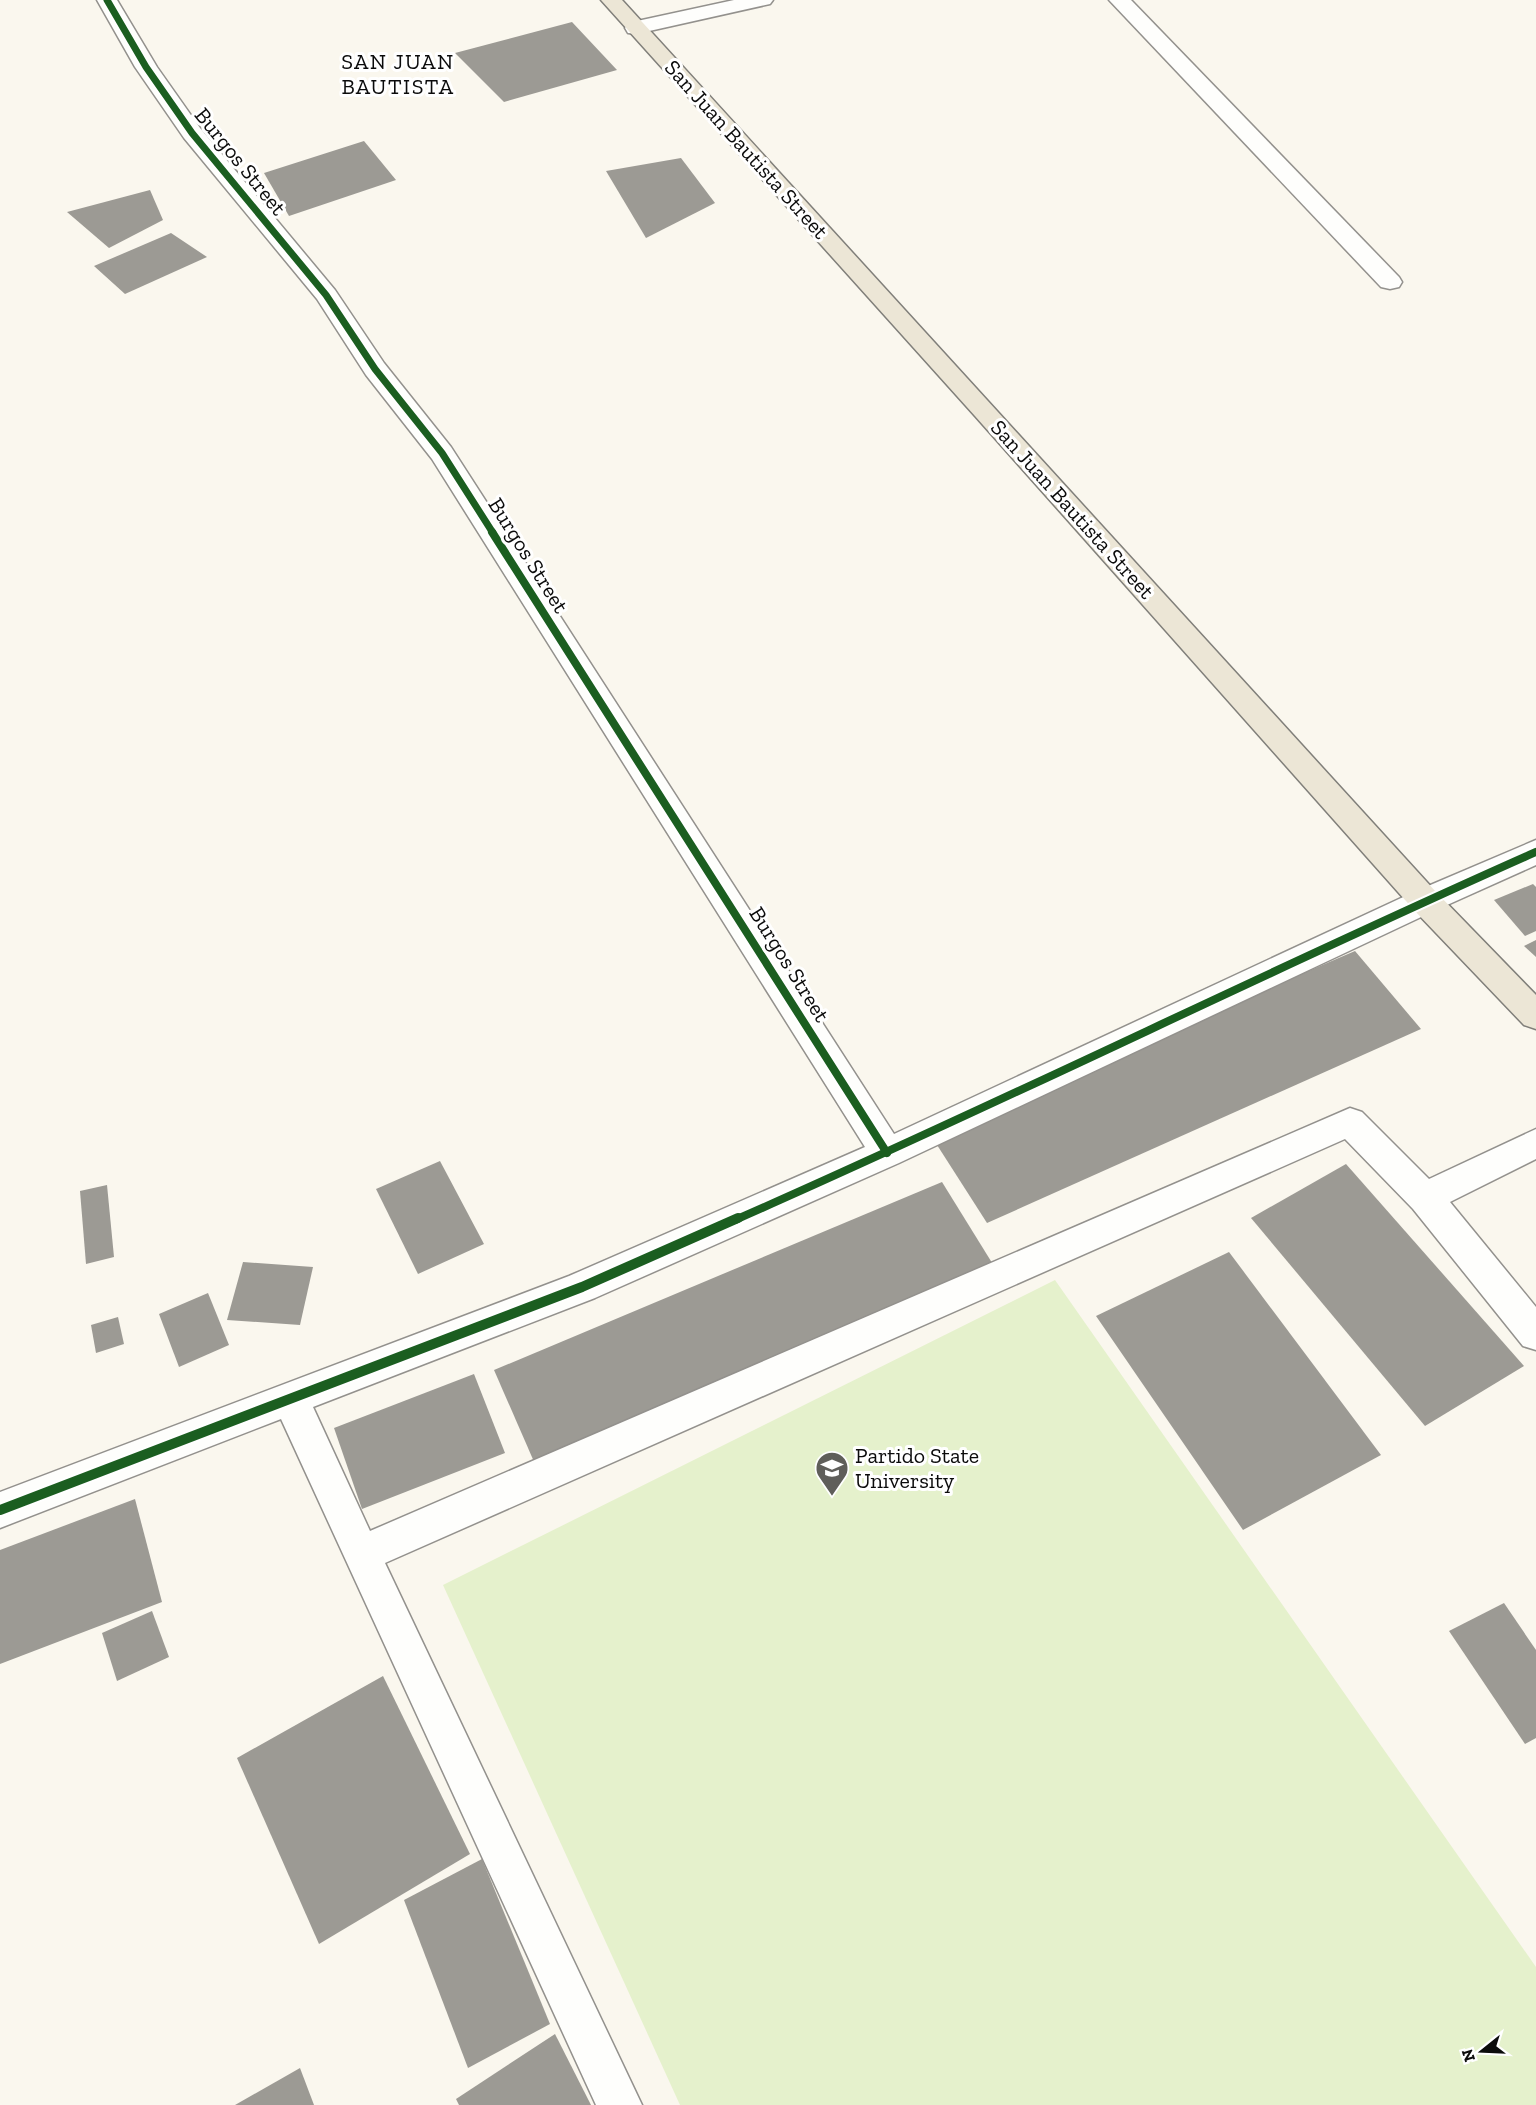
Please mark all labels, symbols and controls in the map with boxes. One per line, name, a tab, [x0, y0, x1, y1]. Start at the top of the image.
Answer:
district label: SAN JUAN BAUTISTA	[341, 48, 455, 100]
street label: San Juan Bautista Street	[659, 54, 835, 245]
street label: Burgos Street	[189, 102, 293, 221]
street label: San Juan Bautista Street	[985, 414, 1161, 605]
street label: Burgos Street	[482, 493, 575, 619]
street label: Burgos Street	[743, 902, 836, 1028]
place label: Partido State University	[855, 1442, 979, 1494]
school or university icon: Partido State University	[814, 1450, 850, 1497]
north arrow	[1452, 2021, 1512, 2081]
text: N	[1457, 2047, 1479, 2064]

